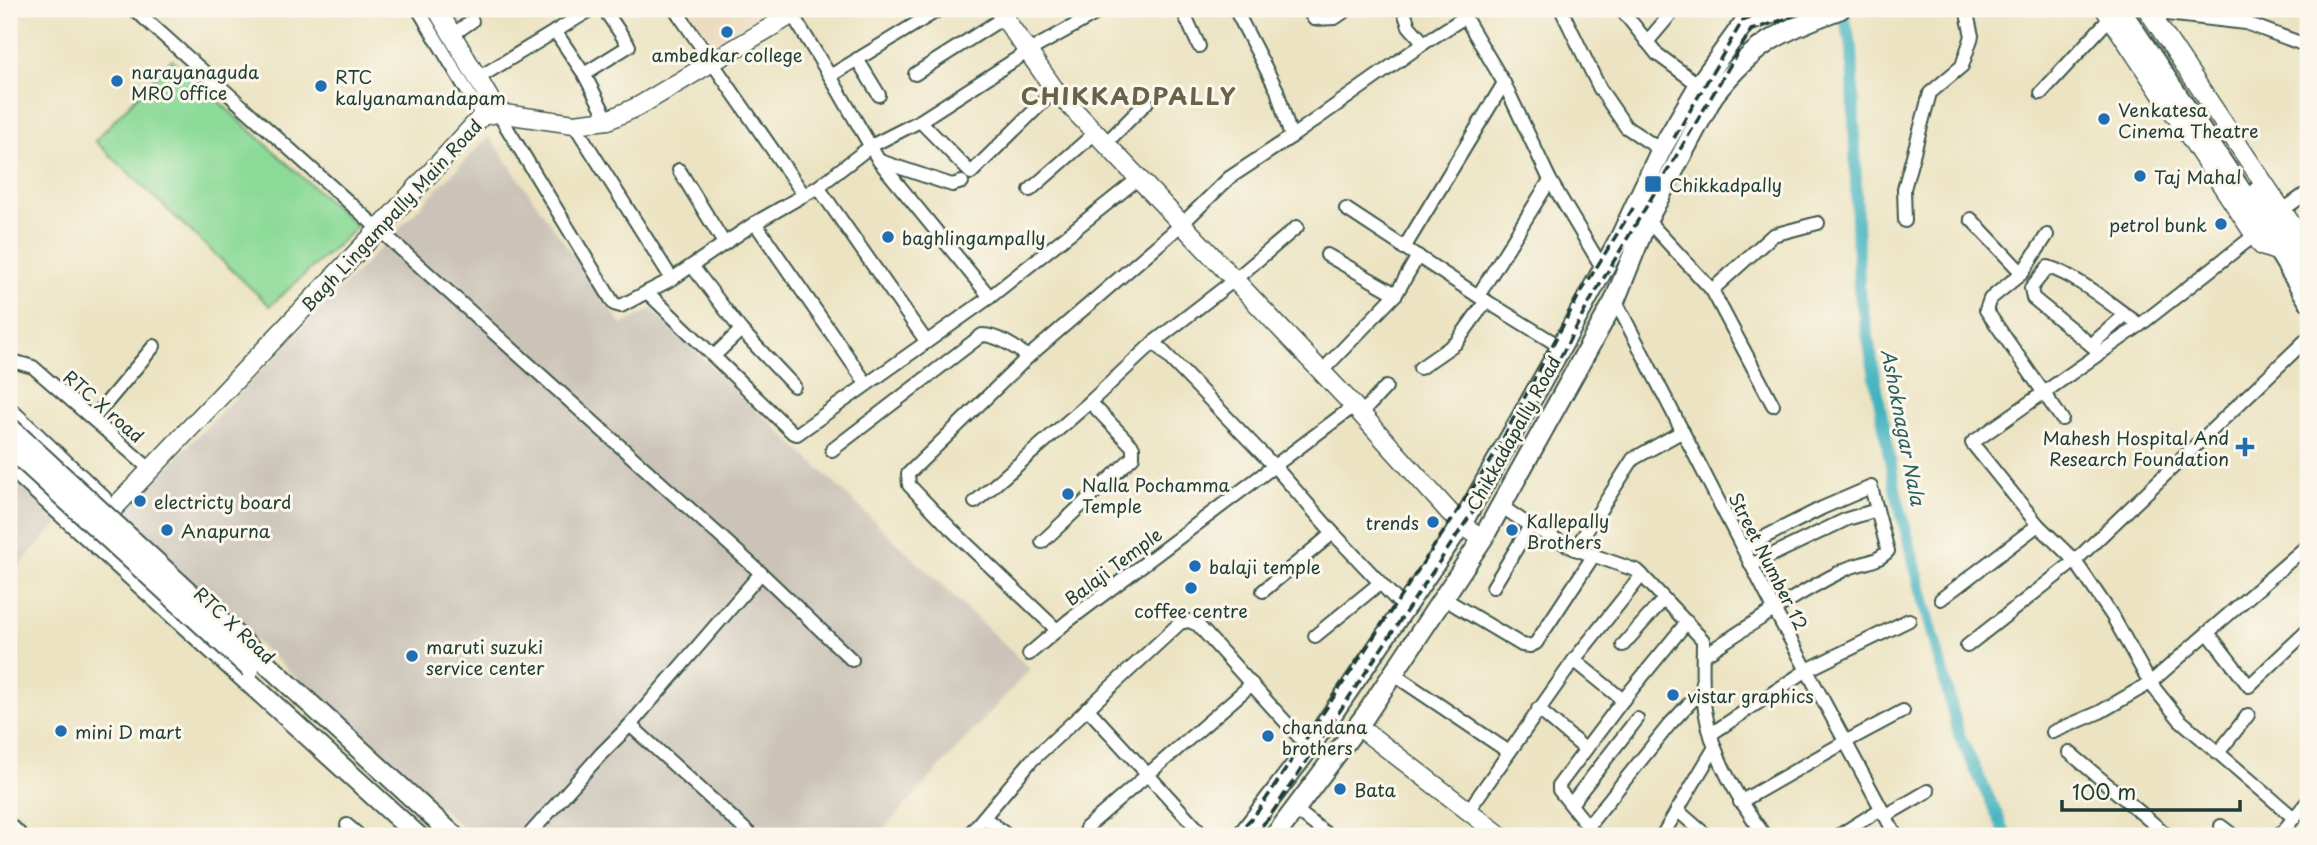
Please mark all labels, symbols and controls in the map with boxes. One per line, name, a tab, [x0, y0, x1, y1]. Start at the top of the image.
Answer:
marker: ambedkar college	[719, 24, 735, 40]
place label: ambedkar college	[652, 41, 803, 68]
place label: narayanaguda MRO office	[131, 58, 259, 106]
place label: RTC kalyanamandapam	[335, 63, 506, 111]
marker: narayanaguda MRO office	[109, 73, 125, 89]
district label: CHIKKADPALLY	[1021, 77, 1237, 113]
marker: RTC kalyanamandapam	[313, 78, 329, 94]
place label: Venkatesa Cinema Theatre	[2118, 96, 2258, 144]
marker: Venkatesa Cinema Theatre	[2096, 111, 2112, 127]
street label: Bagh Lingampally Main Road	[294, 113, 488, 317]
place label: Taj Mahal	[2154, 163, 2241, 190]
marker: Taj Mahal	[2132, 168, 2148, 184]
place label: Chikkadpally	[1669, 171, 1782, 198]
marker: Chikkadpally	[1643, 174, 1663, 194]
place label: petrol bunk	[2109, 211, 2207, 238]
marker: petrol bunk	[2213, 216, 2229, 232]
place label: baghlingampally	[902, 224, 1046, 251]
marker: baghlingampally	[880, 229, 896, 245]
water label: Ashoknagar Nala	[1875, 346, 1933, 509]
street label: Chikkadapally Road	[1459, 351, 1567, 515]
street label: RTC X road	[58, 363, 150, 449]
place label: Mahesh Hospital And Research Foundation	[2043, 424, 2229, 472]
marker: Mahesh Hospital And Research Foundation	[2235, 437, 2255, 457]
place label: Nalla Pochamma Temple	[1082, 471, 1230, 519]
marker: Nalla Pochamma Temple	[1060, 486, 1076, 502]
place label: electricty board	[154, 488, 291, 515]
street label: Street Number 12	[1723, 488, 1815, 634]
marker: electricty board	[132, 493, 148, 509]
place label: Kallepally Brothers	[1526, 507, 1609, 555]
place label: trends	[1366, 509, 1419, 536]
marker: trends	[1425, 514, 1441, 530]
place label: Anapurna	[181, 517, 271, 544]
street label: Balaji Temple	[1059, 520, 1167, 612]
marker: Anapurna	[159, 522, 175, 538]
marker: Kallepally Brothers	[1504, 522, 1520, 538]
place label: balaji temple	[1209, 553, 1321, 580]
marker: balaji temple	[1187, 558, 1203, 574]
street label: RTC X Road	[188, 580, 282, 670]
marker: coffee centre	[1183, 580, 1199, 596]
place label: coffee centre	[1134, 597, 1248, 624]
place label: maruti suzuki service center	[426, 633, 545, 681]
marker: maruti suzuki service center	[404, 648, 420, 664]
place label: vistar graphics	[1687, 682, 1814, 709]
marker: vistar graphics	[1665, 687, 1681, 703]
place label: chandana brothers	[1282, 713, 1368, 761]
place label: mini D mart	[75, 718, 182, 745]
marker: mini D mart	[53, 723, 69, 739]
marker: chandana brothers	[1260, 728, 1276, 744]
scale bar	[2062, 768, 2240, 812]
text: 100 m	[2072, 775, 2136, 807]
place label: Bata	[1354, 776, 1397, 803]
marker: Bata	[1332, 781, 1348, 797]

